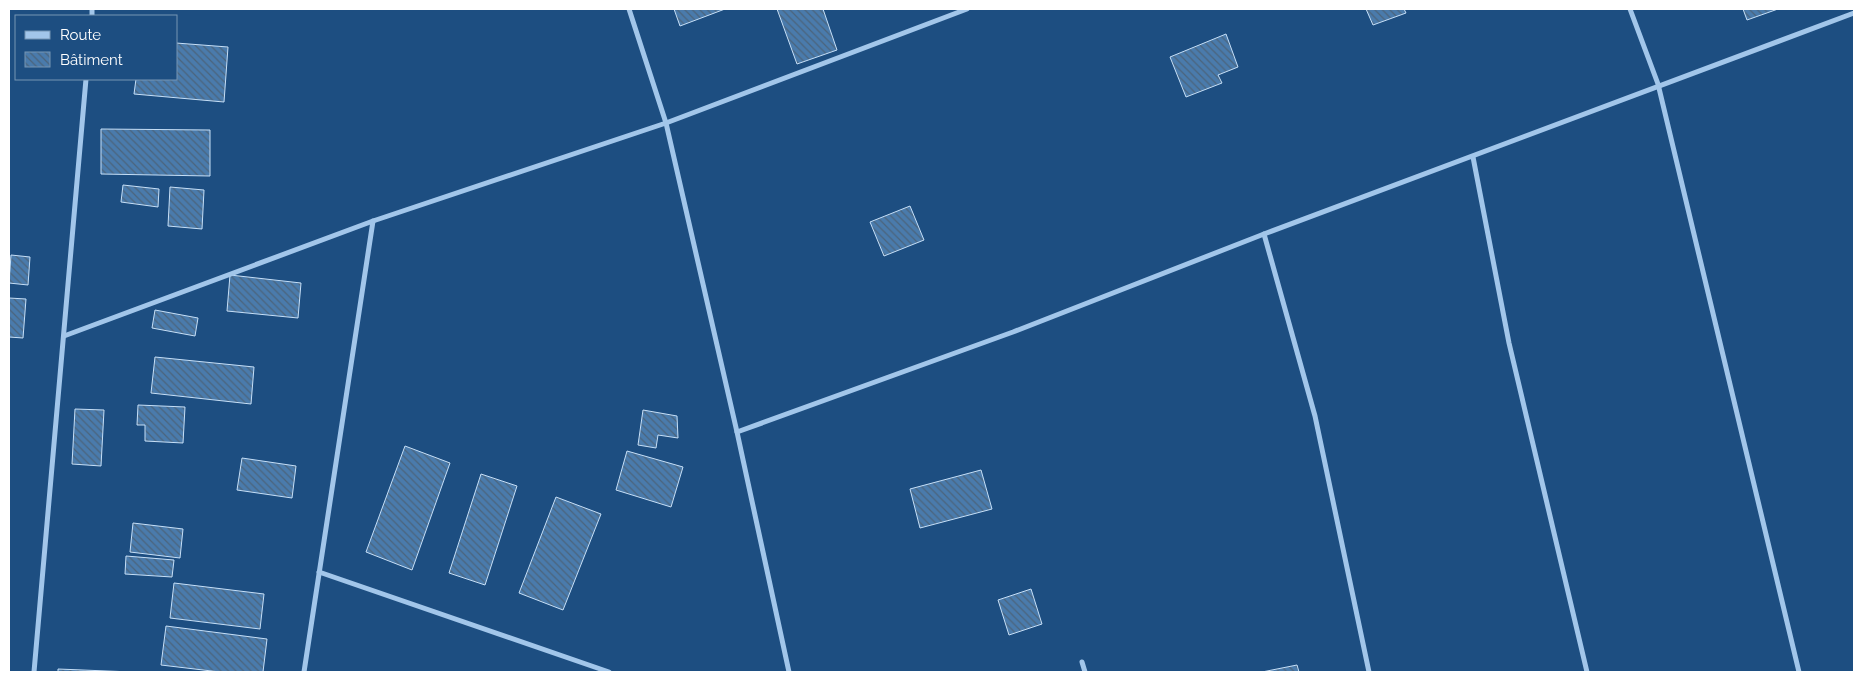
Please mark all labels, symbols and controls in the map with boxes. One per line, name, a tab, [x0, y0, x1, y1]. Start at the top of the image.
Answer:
legend	[15, 15, 178, 80]
text: Route	[60, 26, 101, 44]
text: Bâtiment	[60, 51, 123, 69]

